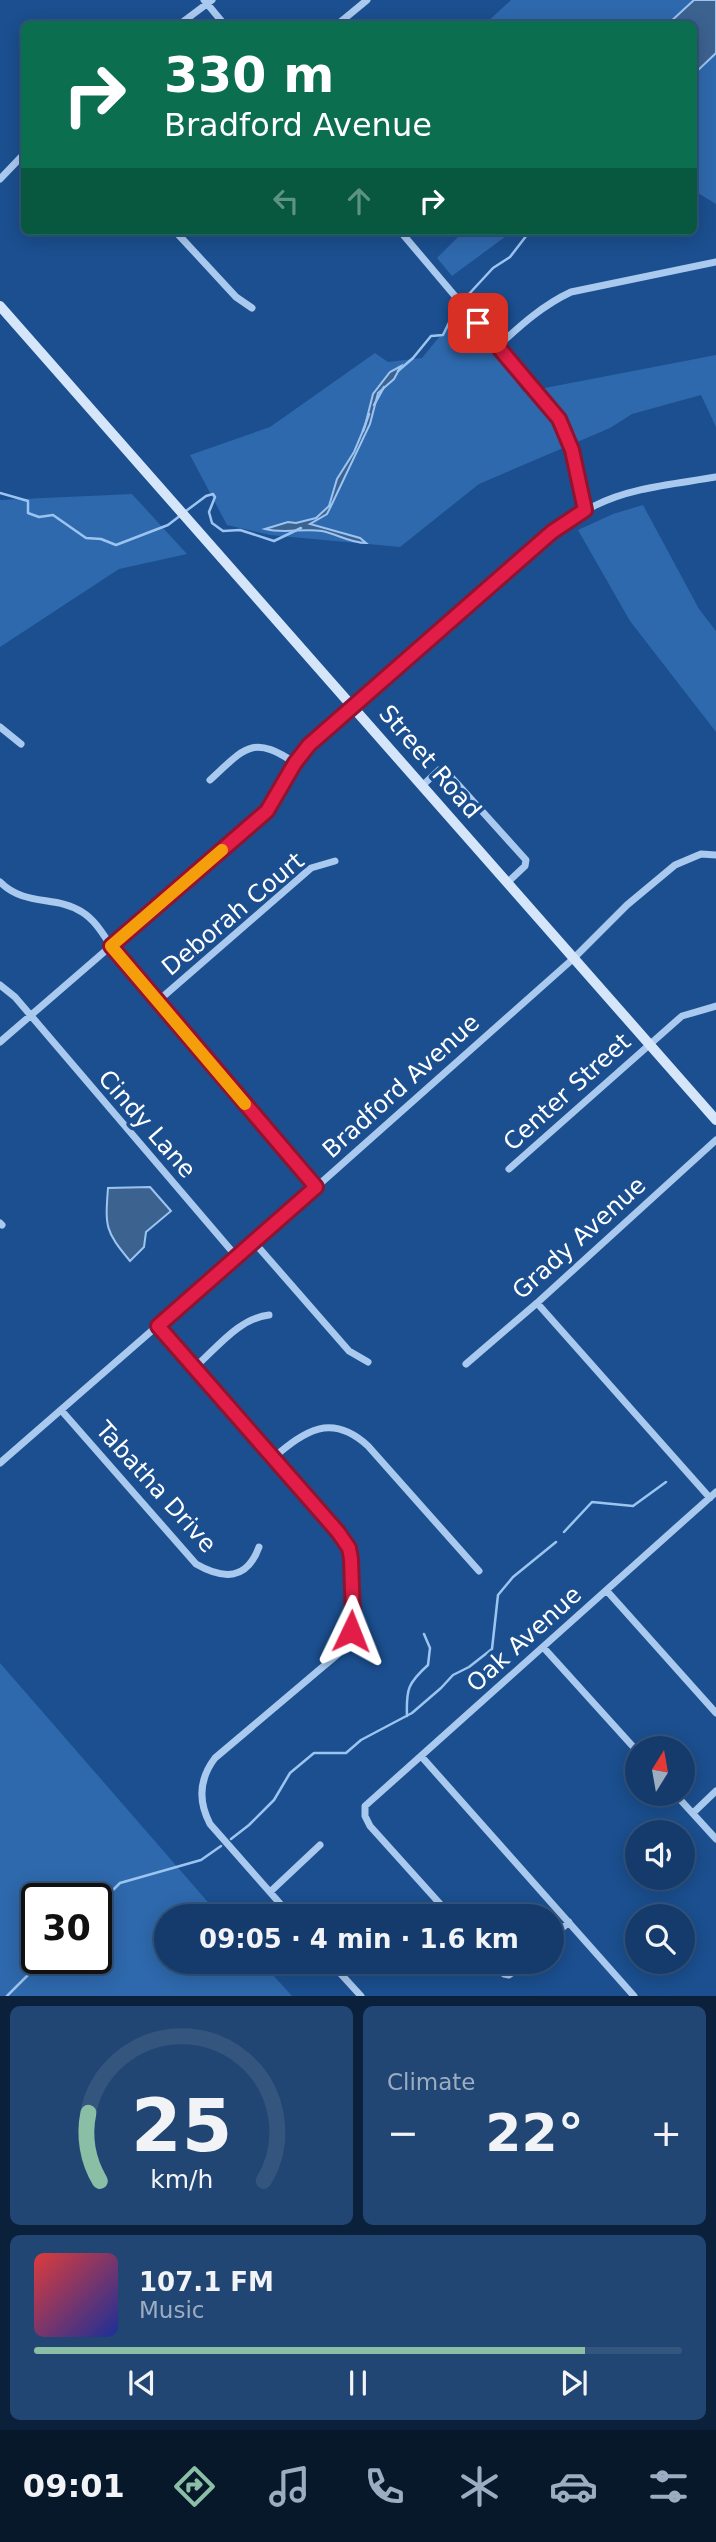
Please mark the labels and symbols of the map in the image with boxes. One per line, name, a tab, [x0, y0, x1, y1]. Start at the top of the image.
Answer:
pin	[448, 293, 508, 353]
street label: Street Road	[373, 700, 487, 824]
street label: Deborah Court	[156, 847, 310, 981]
street label: Bradford Avenue	[317, 1008, 485, 1164]
street label: Center Street	[498, 1028, 636, 1156]
street label: Cindy Lane	[93, 1064, 201, 1184]
street label: Grady Avenue	[507, 1171, 651, 1305]
street label: Tabatha Drive	[89, 1415, 222, 1558]
street label: Oak Avenue	[461, 1580, 587, 1698]
position arrow	[314, 1594, 388, 1668]
north arrow	[625, 1736, 695, 1806]
speed limit sign: 30	[21, 1883, 112, 1974]

